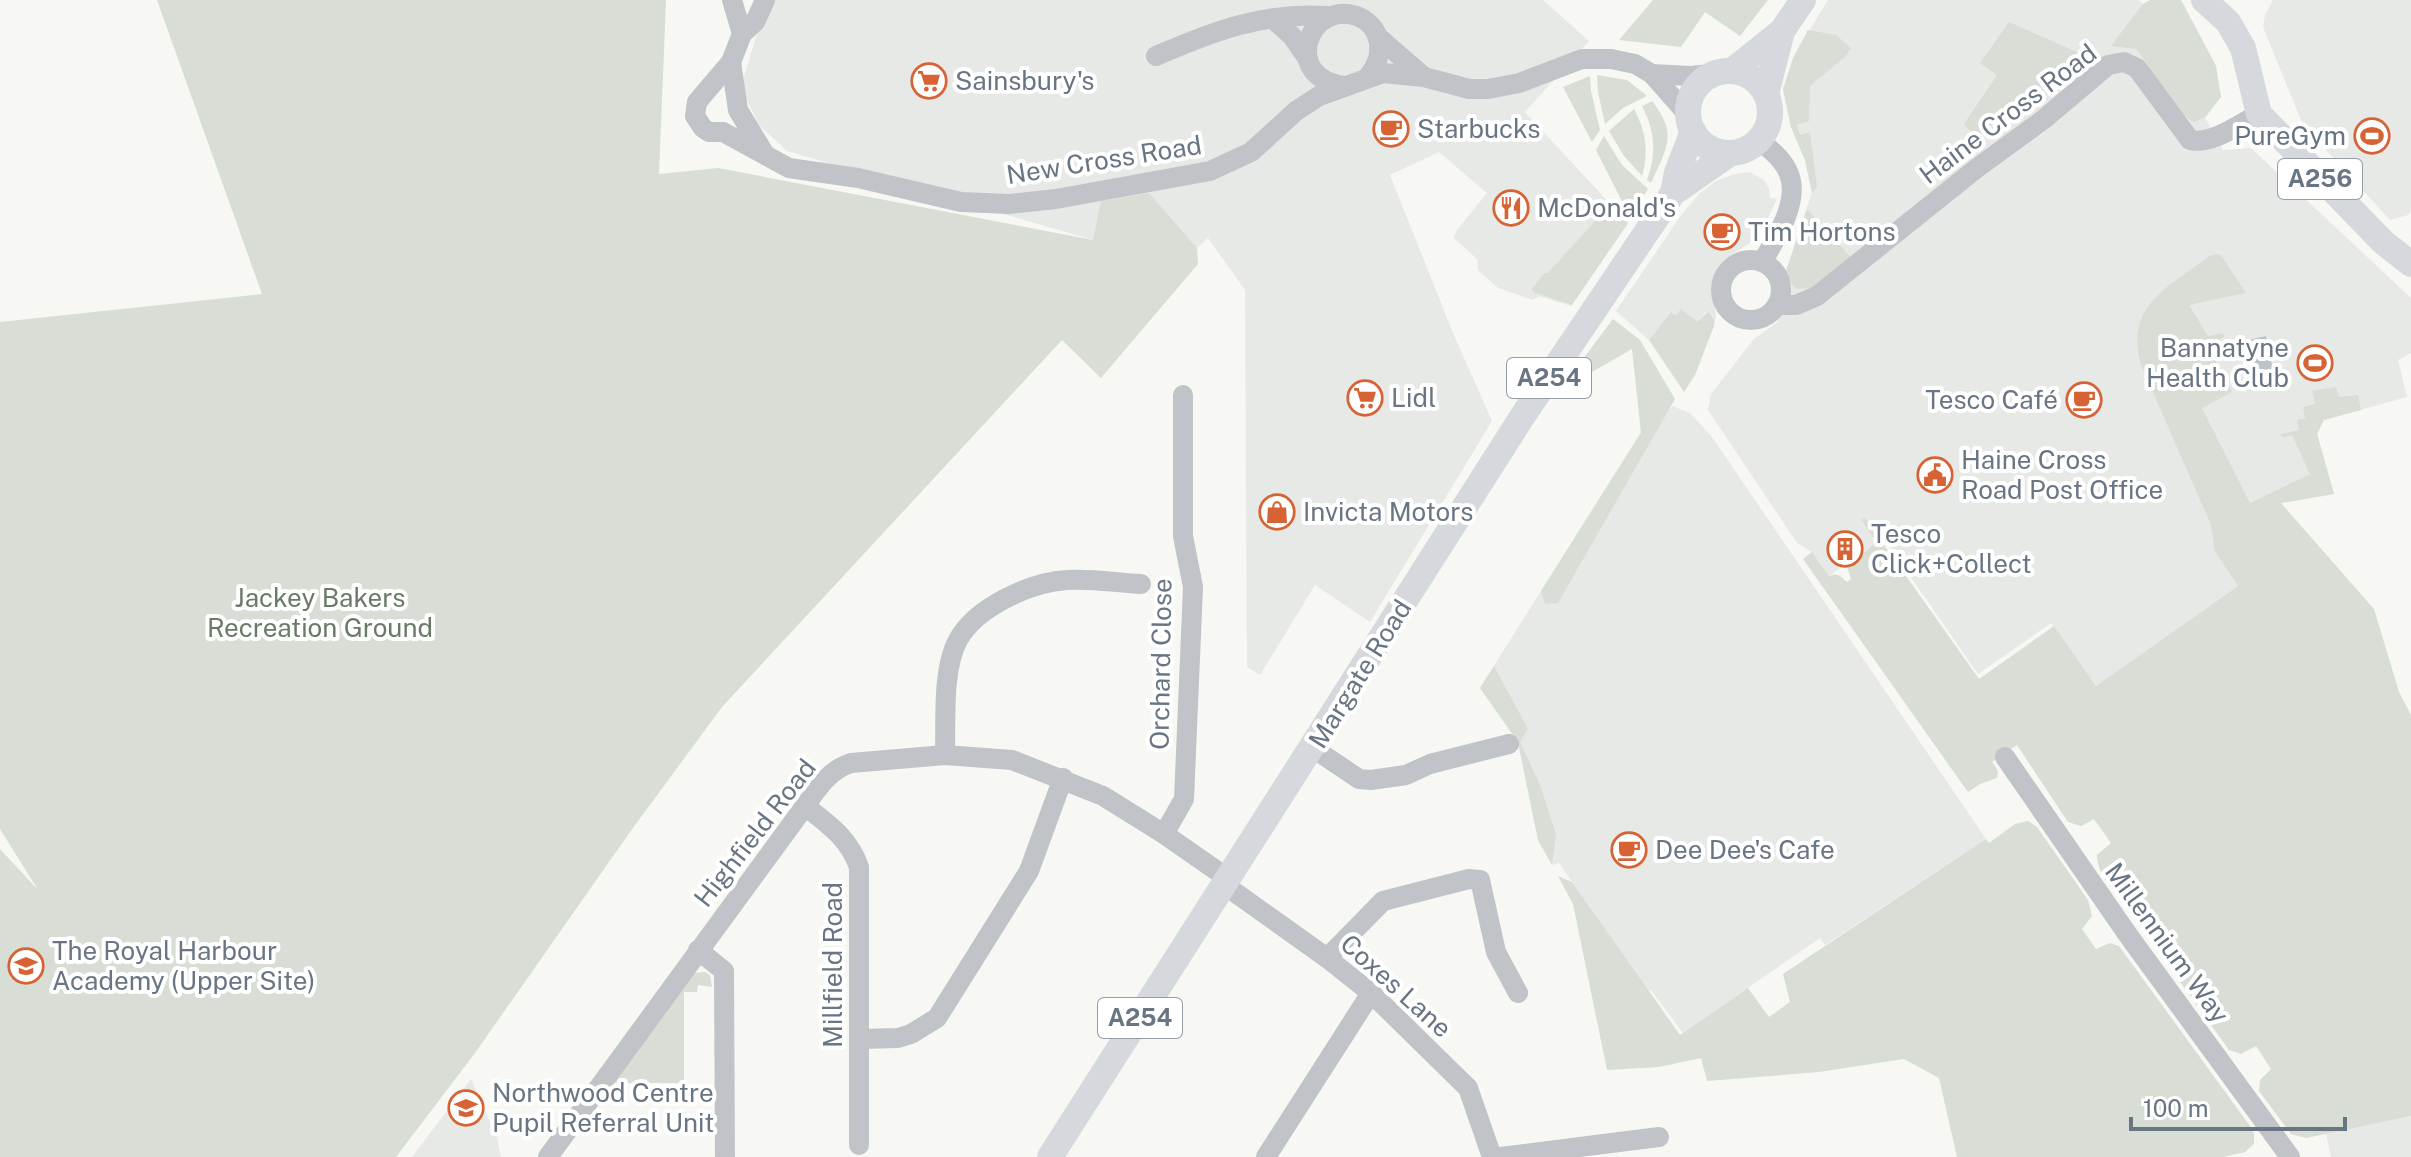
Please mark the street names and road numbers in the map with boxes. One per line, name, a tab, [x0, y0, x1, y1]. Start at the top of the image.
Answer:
street label: Haine Cross Road	[1913, 37, 2102, 190]
street label: New Cross Road	[1004, 129, 1204, 190]
road number: A256	[2278, 159, 2362, 199]
road number: A254	[1507, 358, 1591, 398]
street label: Orchard Close	[1144, 578, 1177, 750]
street label: Margate Road	[1302, 594, 1417, 754]
street label: Highfield Road	[687, 753, 822, 913]
street label: Millennium Way	[2099, 857, 2236, 1029]
street label: Millfield Road	[817, 882, 848, 1048]
street label: Coxes Lane	[1334, 928, 1458, 1044]
road number: A254	[1098, 998, 1182, 1038]

